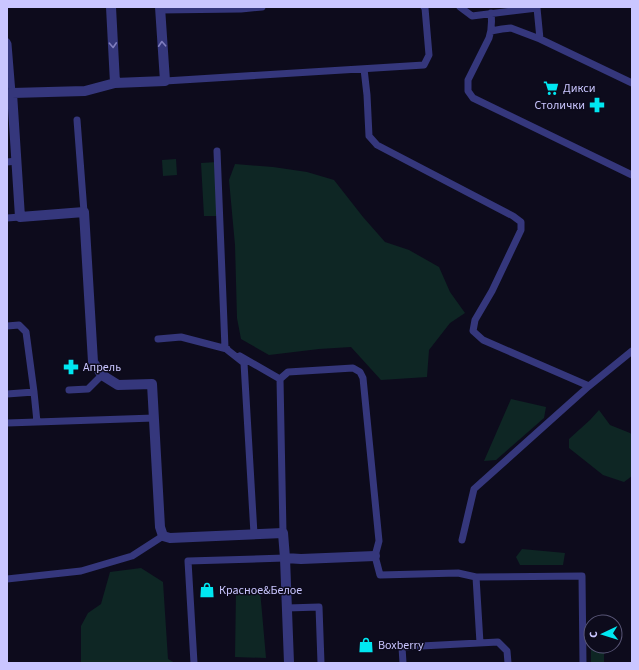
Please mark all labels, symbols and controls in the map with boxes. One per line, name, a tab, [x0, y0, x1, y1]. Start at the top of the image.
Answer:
one-way arrow	[158, 41, 167, 47]
one-way arrow	[109, 42, 118, 48]
supermarket icon: Дикси	[542, 79, 560, 97]
place label: Дикси	[563, 80, 596, 97]
pharmacy icon: Столички	[588, 96, 606, 114]
place label: Столички	[535, 97, 585, 114]
pharmacy icon: Апрель	[62, 358, 80, 376]
place label: Апрель	[83, 359, 121, 376]
shop icon: Красное&Белое	[198, 581, 216, 599]
place label: Красное&Белое	[219, 582, 302, 599]
north arrow	[583, 614, 623, 654]
text: С	[586, 630, 601, 638]
shop icon: Boxberry	[357, 636, 375, 654]
place label: Boxberry	[378, 637, 424, 654]

